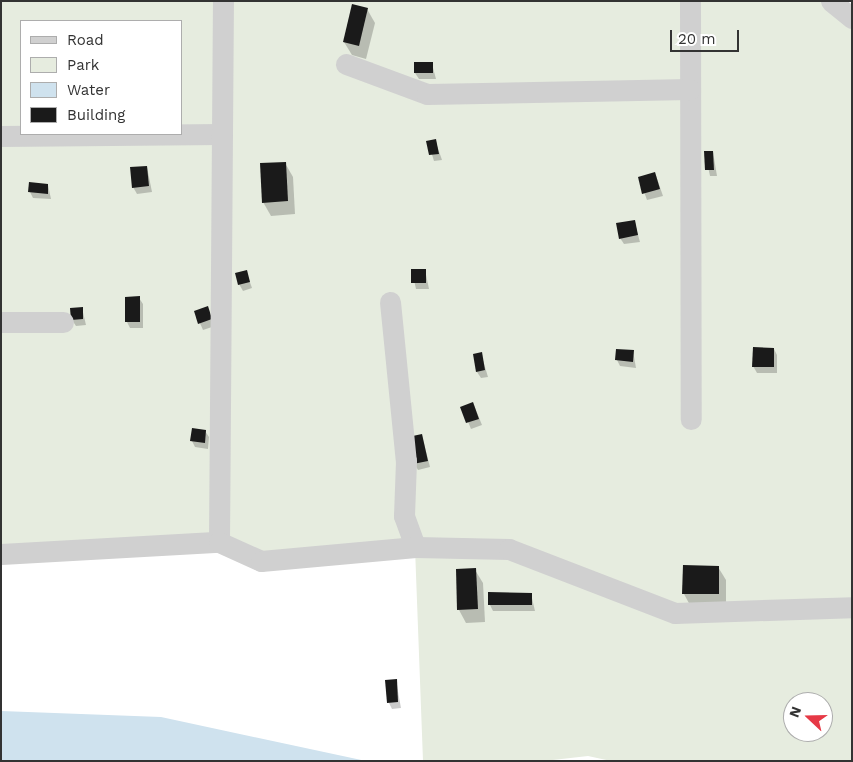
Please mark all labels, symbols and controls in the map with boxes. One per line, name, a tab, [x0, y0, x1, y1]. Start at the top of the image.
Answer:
legend	[20, 20, 182, 135]
scale bar	[673, 20, 742, 52]
text: 20 m	[678, 30, 716, 48]
text: Road	[67, 31, 104, 49]
text: Park	[67, 56, 99, 74]
text: Water	[67, 81, 110, 99]
text: Building	[67, 106, 125, 124]
north arrow	[783, 692, 833, 742]
text: N	[786, 704, 804, 720]

